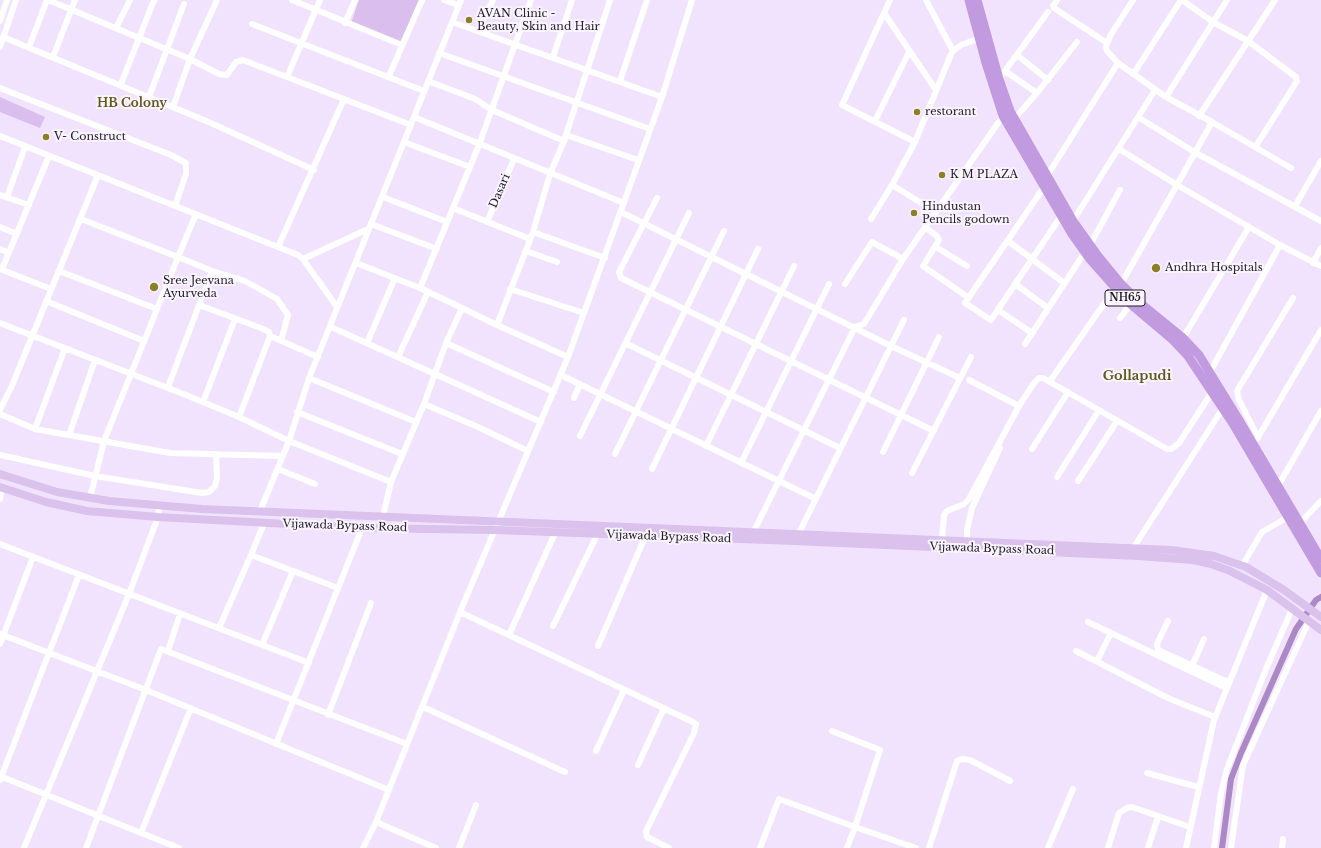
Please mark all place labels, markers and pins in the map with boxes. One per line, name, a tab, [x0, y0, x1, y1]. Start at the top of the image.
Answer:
place label: AVAN Clinic - Beauty, Skin and Hair	[477, 7, 600, 33]
marker: AVAN Clinic - Beauty, Skin and Hair	[464, 15, 474, 25]
place label: restorant	[925, 105, 976, 119]
marker: restorant	[912, 107, 922, 117]
place label: V- Construct	[54, 130, 126, 144]
marker: V- Construct	[41, 132, 51, 142]
place label: K M PLAZA	[950, 168, 1018, 182]
marker: K M PLAZA	[937, 170, 947, 180]
place label: Hindustan Pencils godown	[922, 200, 1010, 226]
marker: Hindustan Pencils godown	[909, 208, 919, 218]
place label: Andhra Hospitals	[1165, 261, 1263, 275]
marker: Andhra Hospitals	[1150, 262, 1162, 274]
place label: Sree Jeevana Ayurveda	[163, 274, 234, 300]
marker: Sree Jeevana Ayurveda	[148, 281, 160, 293]

